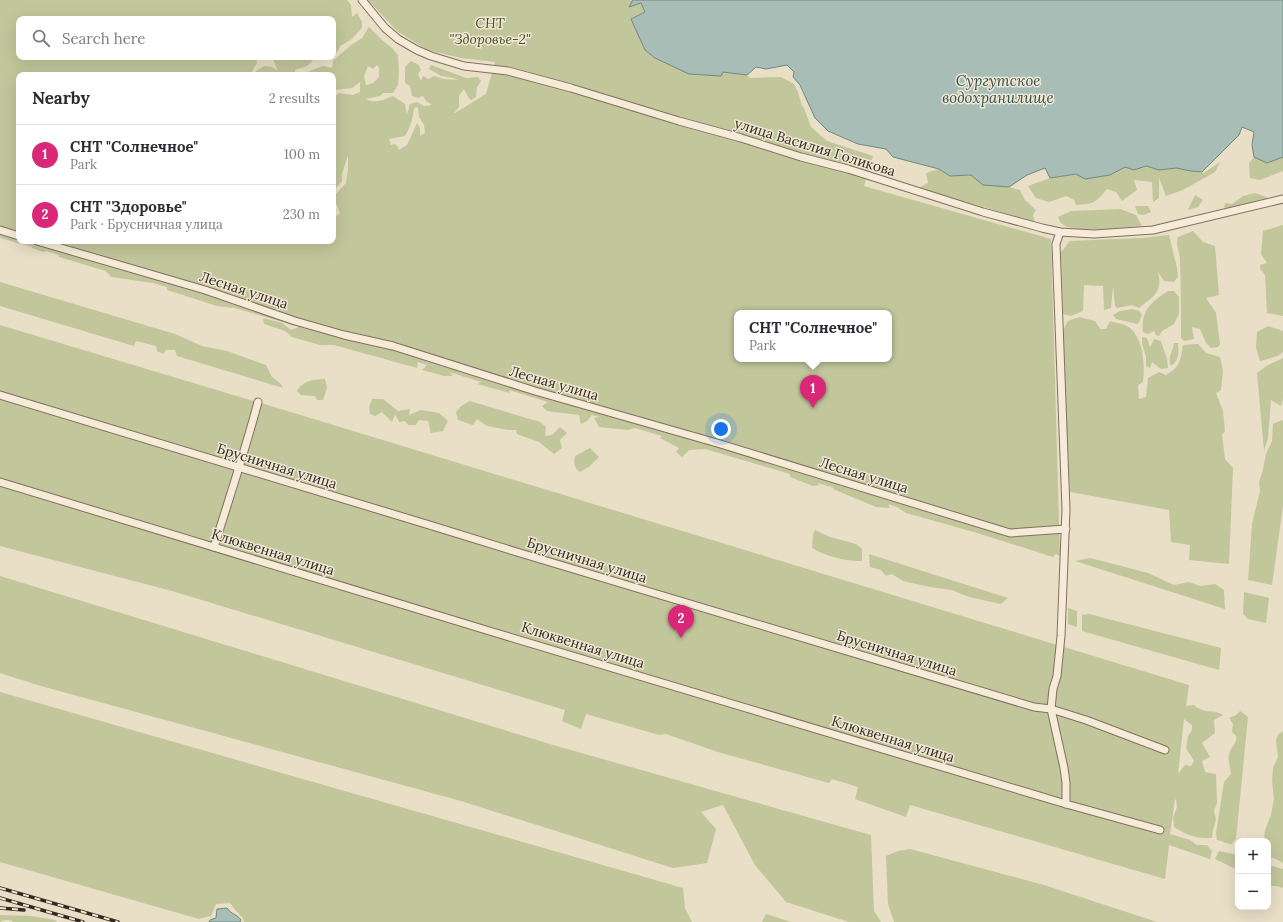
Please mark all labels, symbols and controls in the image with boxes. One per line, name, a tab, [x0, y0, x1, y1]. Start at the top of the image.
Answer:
park label: СНТ "Здоровье-2"	[449, 14, 531, 48]
search box	[16, 16, 336, 60]
icon: search	[30, 27, 52, 49]
text: Search here	[62, 29, 145, 48]
water label: Сургутское водохранилище	[942, 71, 1054, 107]
text: Nearby	[32, 87, 90, 109]
text: 2 results	[269, 90, 320, 107]
street label: улица Василия Голикова	[732, 114, 898, 180]
text: СНТ "Солнечное"	[70, 137, 198, 156]
text: 1	[42, 146, 48, 163]
text: 100 m	[284, 146, 320, 163]
text: Park	[70, 156, 97, 173]
text: СНТ "Здоровье"	[70, 197, 187, 216]
text: 2	[42, 206, 48, 223]
text: 230 m	[283, 206, 320, 223]
text: Park · Брусничная улица	[70, 216, 223, 233]
street label: Лесная улица	[197, 267, 291, 313]
popup	[734, 310, 892, 362]
text: СНТ "Солнечное"	[749, 318, 877, 337]
text: Park	[749, 337, 776, 354]
street label: Лесная улица	[507, 362, 601, 404]
pin: 1	[800, 375, 826, 408]
your location	[711, 419, 731, 439]
street label: Брусничная улица	[215, 439, 339, 493]
street label: Лесная улица	[817, 453, 911, 497]
street label: Клюквенная улица	[209, 525, 337, 579]
street label: Брусничная улица	[525, 533, 649, 587]
pin: 2	[668, 605, 694, 638]
street label: Клюквенная улица	[519, 618, 647, 672]
street label: Брусничная улица	[835, 626, 959, 680]
street label: Клюквенная улица	[829, 712, 957, 766]
map controls	[1235, 838, 1271, 910]
button: +	[1235, 838, 1271, 874]
button: −	[1235, 874, 1271, 910]

